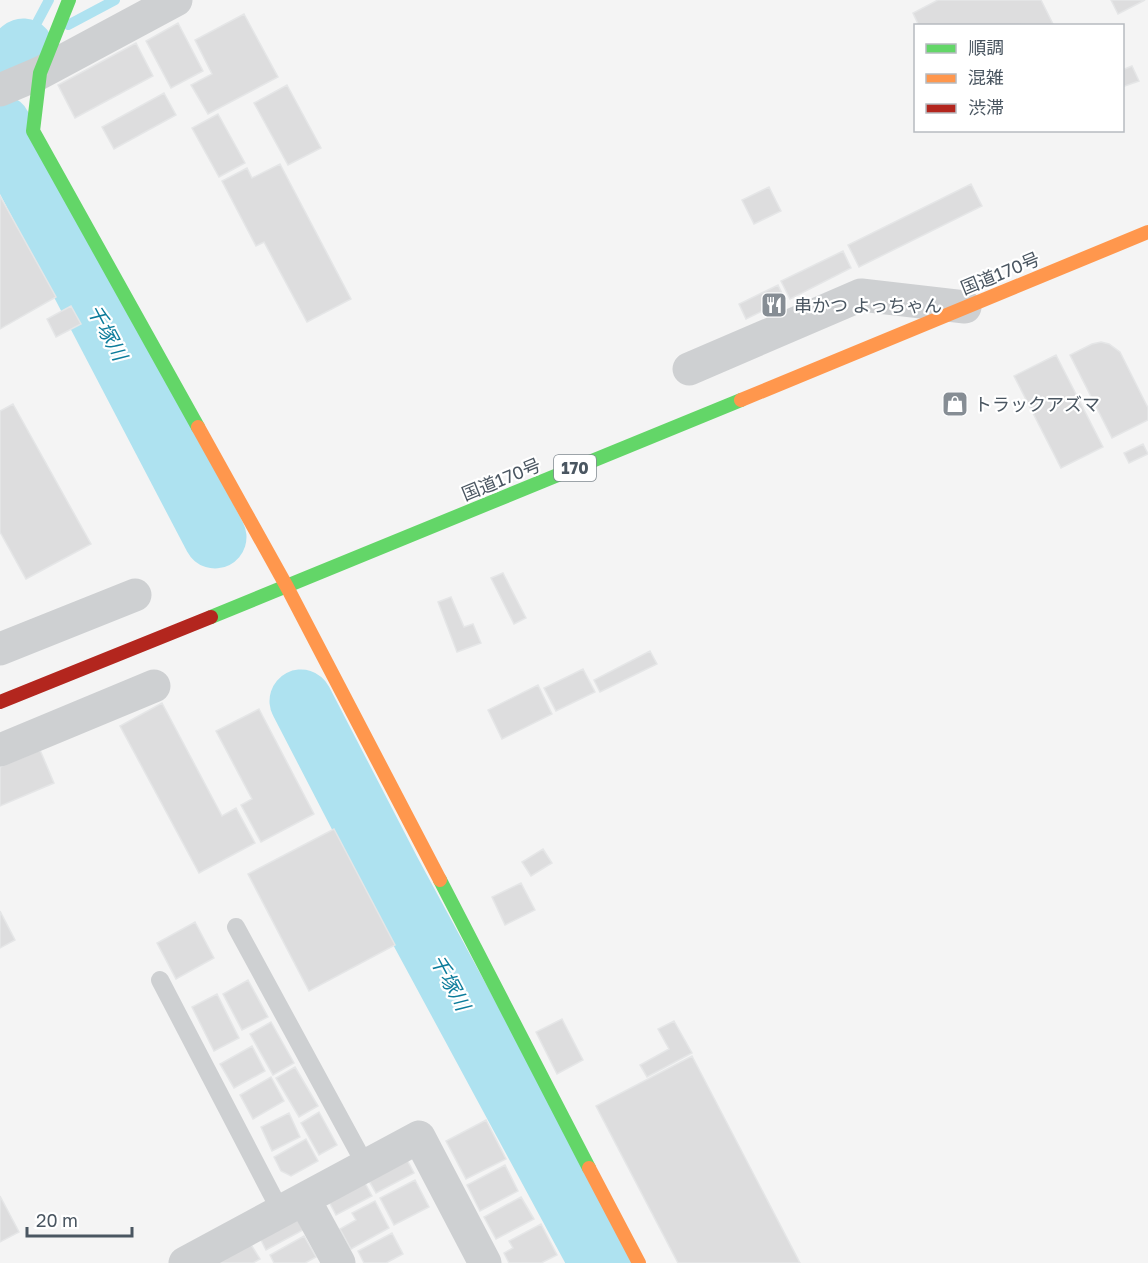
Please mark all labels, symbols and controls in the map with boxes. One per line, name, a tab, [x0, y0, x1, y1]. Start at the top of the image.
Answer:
legend	[914, 24, 1124, 132]
text: 順調	[968, 36, 1004, 58]
text: 混雑	[968, 66, 1004, 88]
text: 渋滞	[968, 96, 1004, 118]
street label: 国道170号	[957, 247, 1043, 299]
restaurant icon: 串かつ よっちゃん	[759, 290, 789, 320]
place label: 串かつ よっちゃん	[794, 294, 942, 316]
water label: 千塚川	[83, 300, 134, 366]
shop icon: トラックアズマ	[940, 389, 970, 419]
place label: トラックアズマ	[974, 393, 1100, 415]
street label: 国道170号	[458, 453, 544, 505]
road number: 170	[554, 455, 596, 481]
water label: 千塚川	[426, 950, 477, 1016]
scale bar	[27, 1200, 132, 1238]
text: 20 m	[36, 1209, 78, 1231]

